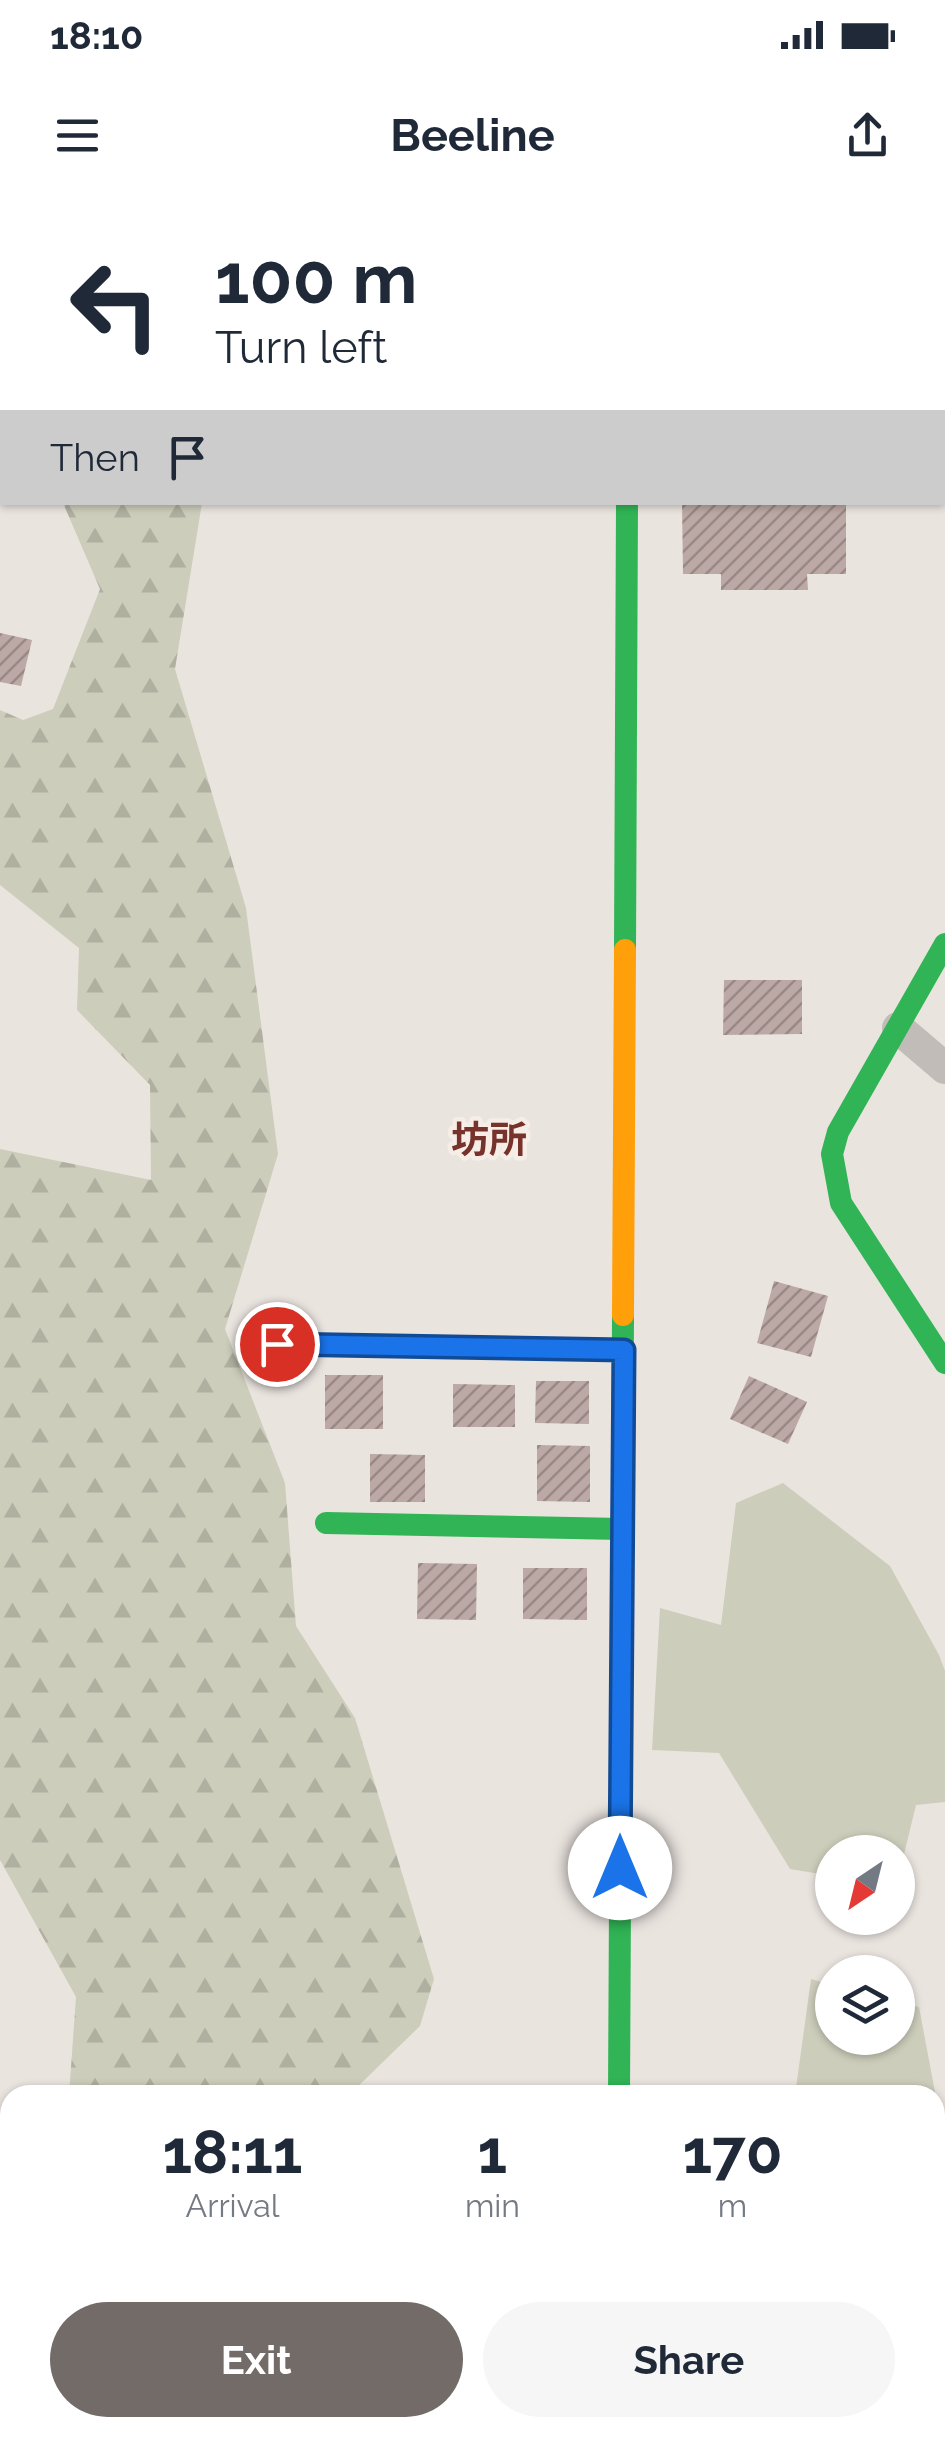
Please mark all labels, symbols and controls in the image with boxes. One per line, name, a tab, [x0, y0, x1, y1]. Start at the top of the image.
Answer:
text: 18:10	[50, 13, 143, 58]
icon: menu	[50, 108, 105, 163]
icon: share	[840, 108, 895, 163]
text: Beeline	[390, 109, 555, 162]
text: 100 m	[215, 237, 418, 319]
icon: left	[50, 240, 180, 370]
text: Turn left	[215, 321, 387, 374]
icon: arrive	[160, 430, 215, 485]
text: Then	[50, 435, 140, 480]
district label: 坊所	[451, 1117, 527, 1162]
pin	[235, 1302, 320, 1387]
icon: arrive	[250, 1317, 305, 1372]
position arrow	[568, 1816, 672, 1920]
north arrow	[815, 1835, 915, 1935]
map controls	[815, 1835, 915, 2055]
button: layers	[815, 1955, 915, 2055]
text: 18:11	[162, 2117, 302, 2187]
text: 1	[478, 2117, 507, 2187]
text: 170	[682, 2117, 783, 2187]
text: Arrival	[186, 2187, 279, 2224]
text: min	[465, 2187, 520, 2224]
text: m	[718, 2187, 747, 2224]
button: Exit	[50, 2302, 463, 2417]
button: Share	[483, 2302, 895, 2417]

